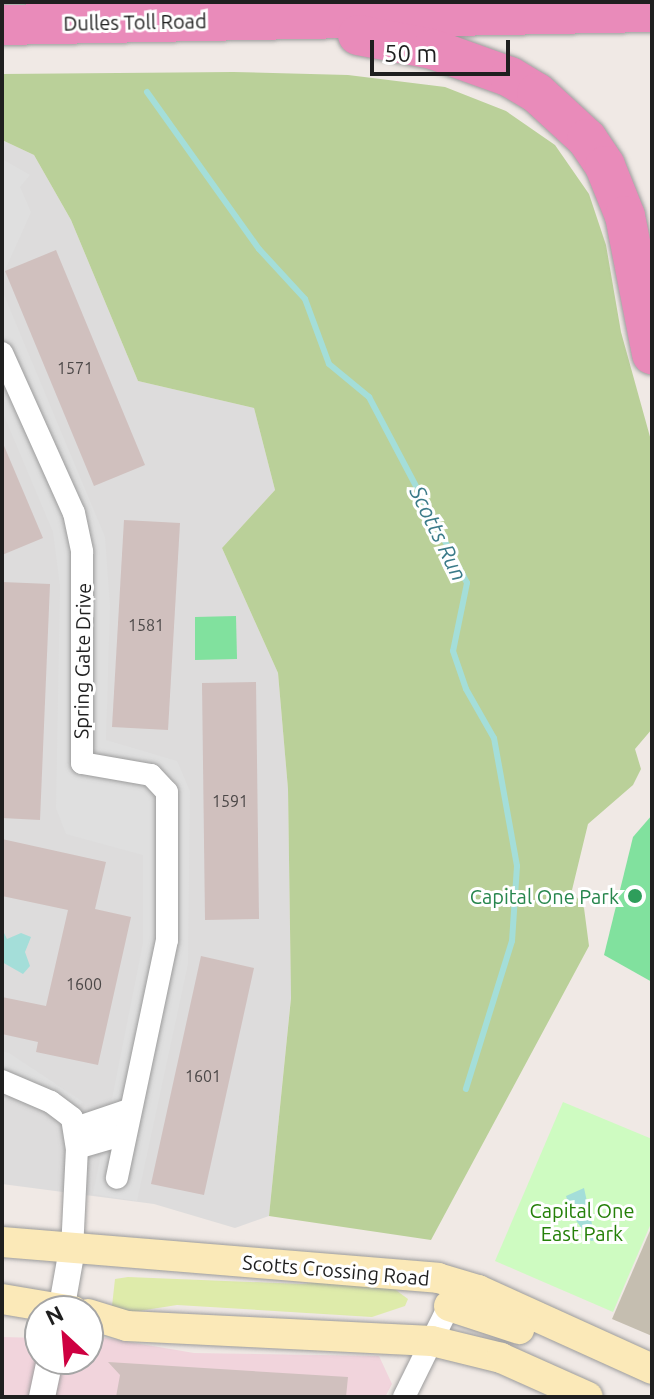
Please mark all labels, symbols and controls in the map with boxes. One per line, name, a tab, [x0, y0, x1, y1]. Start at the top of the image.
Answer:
street label: Dulles Toll Road	[63, 9, 207, 35]
scale bar	[374, 24, 514, 74]
text: 50 m	[384, 40, 437, 67]
house number: 1571	[57, 358, 93, 378]
water label: Scotts Run	[405, 481, 473, 585]
street label: Spring Gate Drive	[69, 583, 95, 739]
house number: 1581	[128, 615, 164, 635]
house number: 1591	[212, 791, 248, 811]
place label: Capital One Park	[470, 884, 619, 908]
marker: Capital One Park	[626, 887, 644, 905]
house number: 1600	[66, 974, 102, 994]
house number: 1601	[185, 1066, 221, 1086]
park label: Capital One East Park	[529, 1199, 635, 1246]
street label: Scotts Crossing Road	[241, 1250, 431, 1290]
north arrow	[24, 1295, 104, 1375]
text: N	[41, 1300, 67, 1330]

